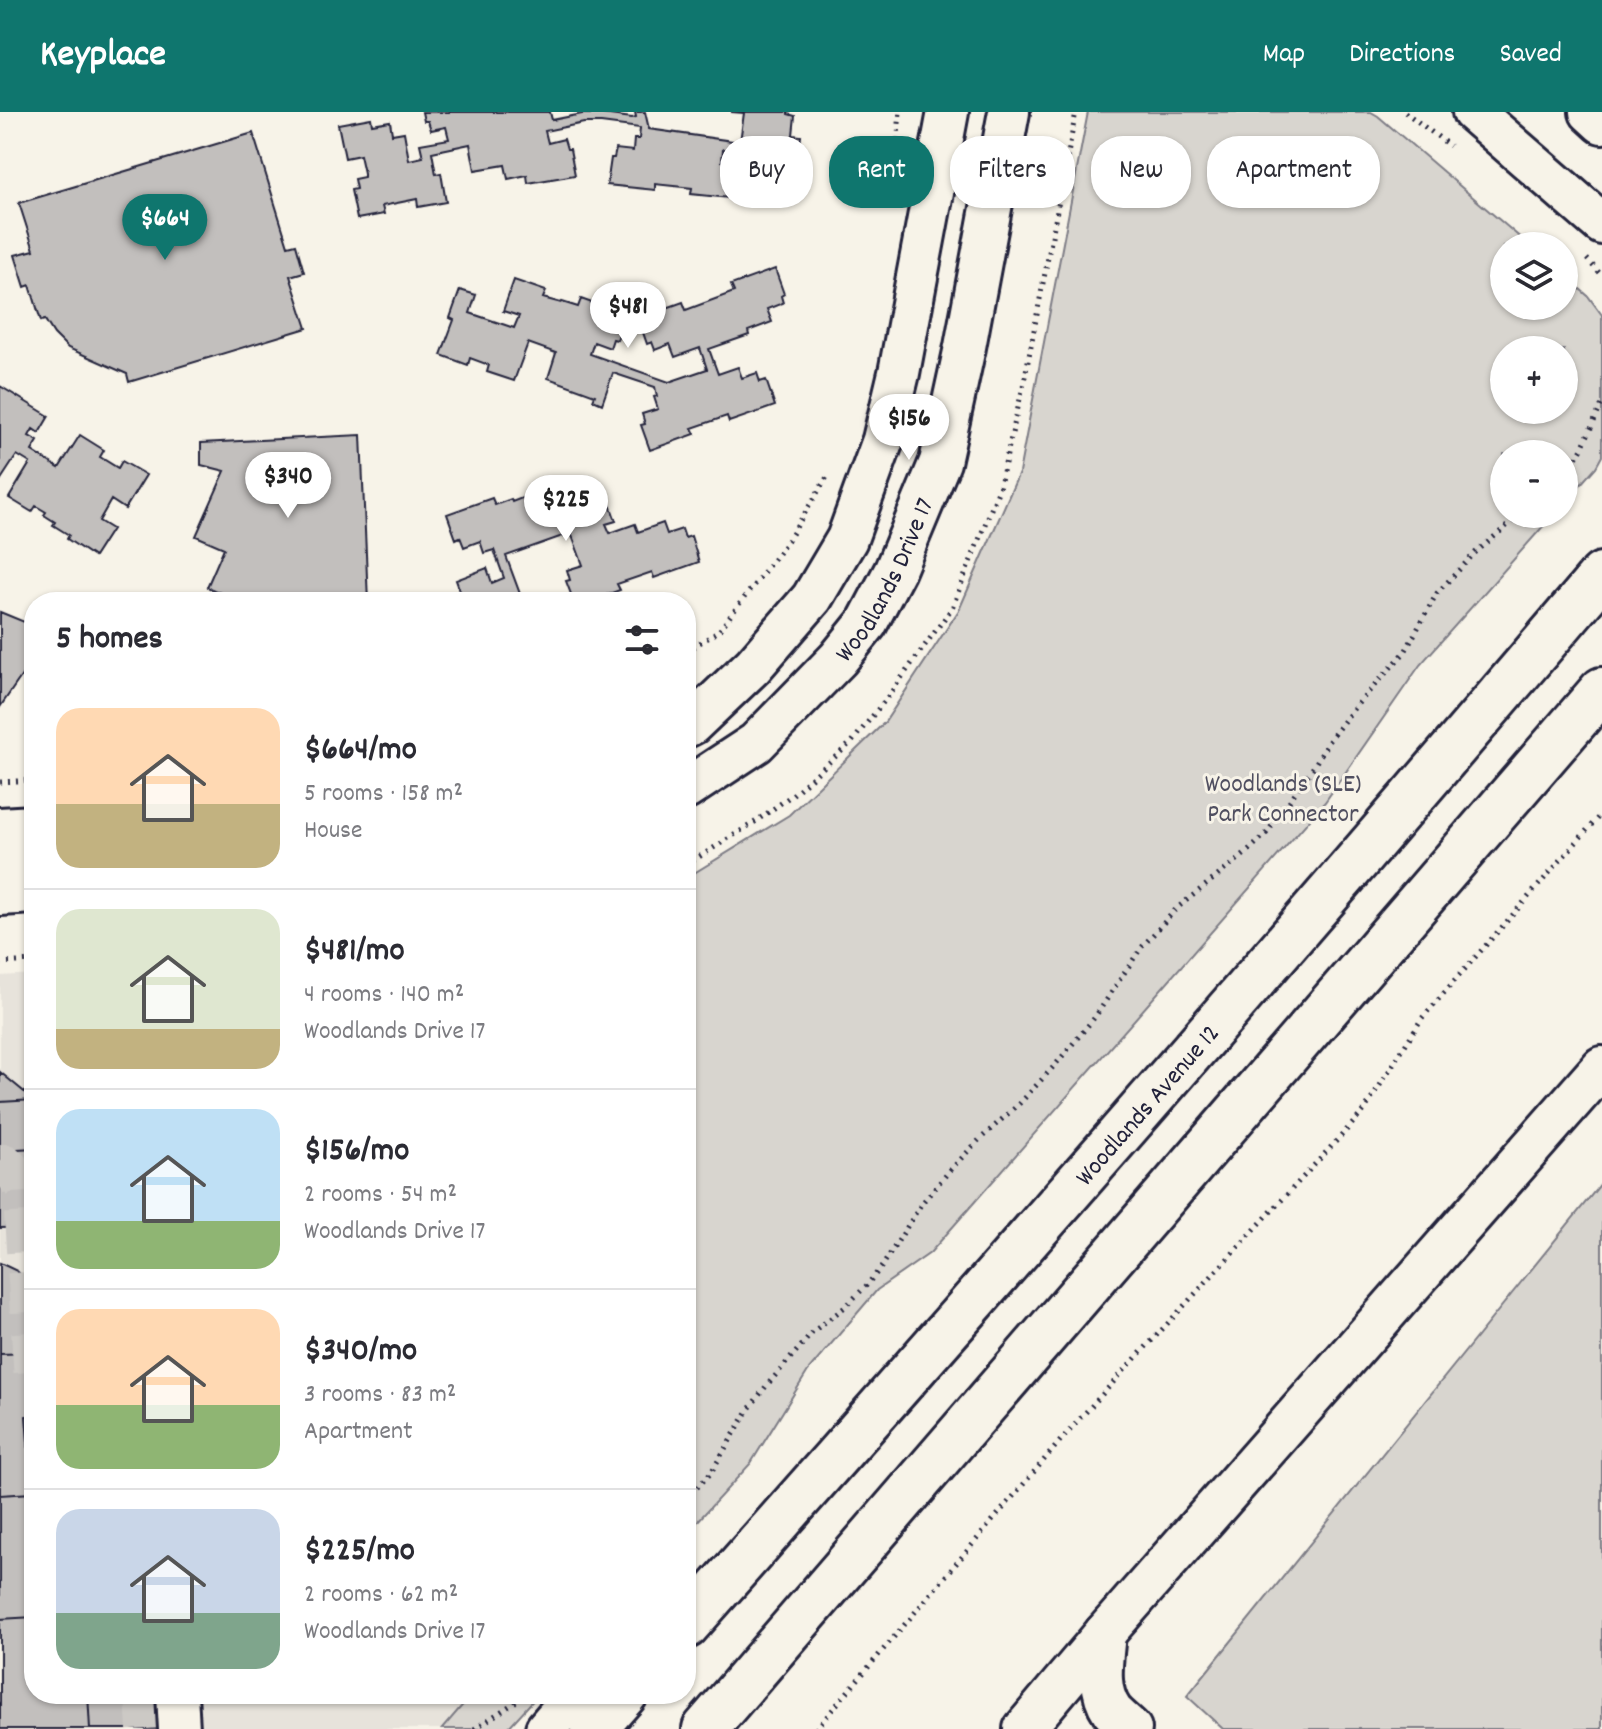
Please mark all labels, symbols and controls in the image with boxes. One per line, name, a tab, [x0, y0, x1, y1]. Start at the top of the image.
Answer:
text: Keyplace	[40, 29, 166, 84]
text: Map	[1263, 36, 1305, 76]
text: Directions	[1349, 36, 1455, 76]
text: Saved	[1499, 36, 1562, 76]
chip: Buy	[720, 136, 813, 208]
chip: Rent	[829, 136, 934, 208]
chip: Filters	[950, 136, 1075, 208]
chip: New	[1091, 136, 1191, 208]
chip: Apartment	[1207, 136, 1380, 208]
pin: $664	[118, 194, 212, 262]
text: $664	[140, 201, 190, 238]
map controls	[1490, 232, 1578, 528]
button: layers	[1490, 232, 1578, 320]
pin: $481	[581, 282, 675, 350]
text: $481	[608, 289, 648, 326]
button: +	[1490, 336, 1578, 424]
pin: $156	[862, 394, 956, 462]
text: $156	[887, 401, 931, 438]
button: −	[1490, 440, 1578, 528]
pin: $340	[241, 452, 335, 520]
text: $340	[263, 459, 313, 496]
pin: $225	[519, 475, 613, 543]
text: $225	[542, 482, 590, 519]
street label: Woodlands Drive 17	[828, 493, 945, 671]
text: 5 homes	[56, 616, 163, 665]
icon: filters	[620, 618, 664, 662]
text: $664/mo	[304, 727, 417, 776]
icon: home	[120, 740, 216, 836]
park label: Woodlands (SLE) Park Connector	[1205, 767, 1361, 834]
text: 5 rooms · 158 m²	[304, 776, 463, 813]
text: House	[304, 813, 362, 850]
text: $481/mo	[304, 928, 405, 977]
icon: home	[120, 941, 216, 1037]
text: 4 rooms · 140 m²	[304, 977, 464, 1014]
text: Woodlands Drive 17	[304, 1014, 485, 1051]
street label: Woodlands Avenue 12	[1068, 1017, 1230, 1195]
text: $156/mo	[304, 1128, 409, 1177]
icon: home	[120, 1141, 216, 1237]
text: 2 rooms · 54 m²	[304, 1177, 457, 1214]
text: Woodlands Drive 17	[304, 1214, 485, 1251]
text: $340/mo	[304, 1328, 417, 1377]
icon: home	[120, 1341, 216, 1437]
text: 3 rooms · 83 m²	[304, 1377, 456, 1414]
text: Apartment	[304, 1414, 413, 1451]
text: $225/mo	[304, 1528, 415, 1577]
icon: home	[120, 1541, 216, 1637]
text: 2 rooms · 62 m²	[304, 1577, 458, 1614]
text: Woodlands Drive 17	[304, 1614, 485, 1651]

